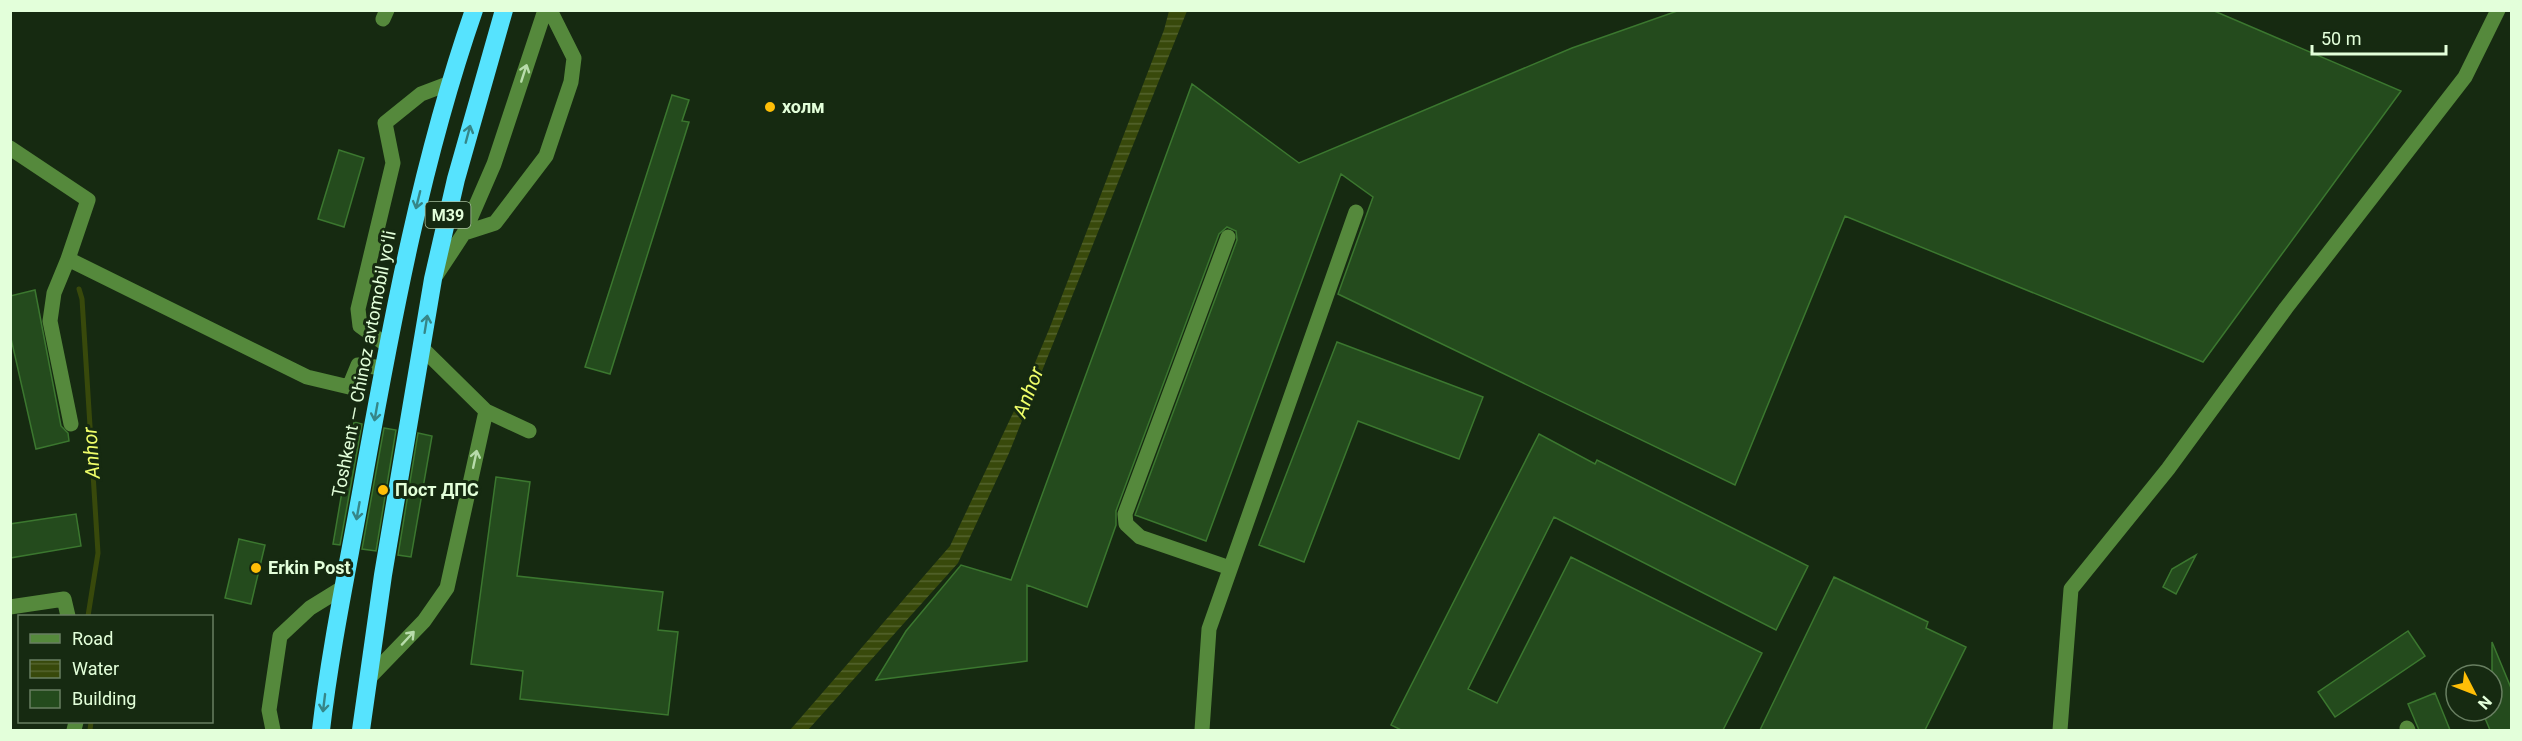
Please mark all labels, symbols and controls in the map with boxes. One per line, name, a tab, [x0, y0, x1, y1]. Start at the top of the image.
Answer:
scale bar	[2312, 18, 2446, 56]
text: 50 m	[2321, 28, 2361, 49]
one-way arrow	[519, 64, 530, 83]
place label: холм	[782, 96, 825, 117]
marker: холм	[763, 100, 777, 114]
one-way arrow	[463, 125, 475, 144]
one-way arrow	[411, 190, 423, 209]
road number: M39	[426, 202, 470, 228]
street label: Toshkent — Chinoz avtomobil yoʻli	[327, 229, 400, 499]
one-way arrow	[421, 315, 432, 334]
water label: Anhor	[1007, 362, 1049, 421]
one-way arrow	[370, 402, 381, 421]
water label: Anhor	[77, 425, 105, 481]
one-way arrow	[470, 450, 481, 470]
place label: Пост ДПС	[395, 479, 479, 500]
marker: Пост ДПС	[376, 483, 390, 497]
one-way arrow	[352, 500, 363, 520]
place label: Erkin Post	[268, 557, 351, 578]
marker: Erkin Post	[249, 561, 263, 575]
legend	[18, 615, 213, 723]
text: Road	[72, 628, 113, 649]
one-way arrow	[401, 631, 415, 646]
text: Water	[72, 658, 119, 679]
north arrow	[2444, 663, 2504, 723]
text: Building	[72, 688, 136, 709]
one-way arrow	[319, 692, 330, 712]
text: N	[2474, 692, 2496, 713]

